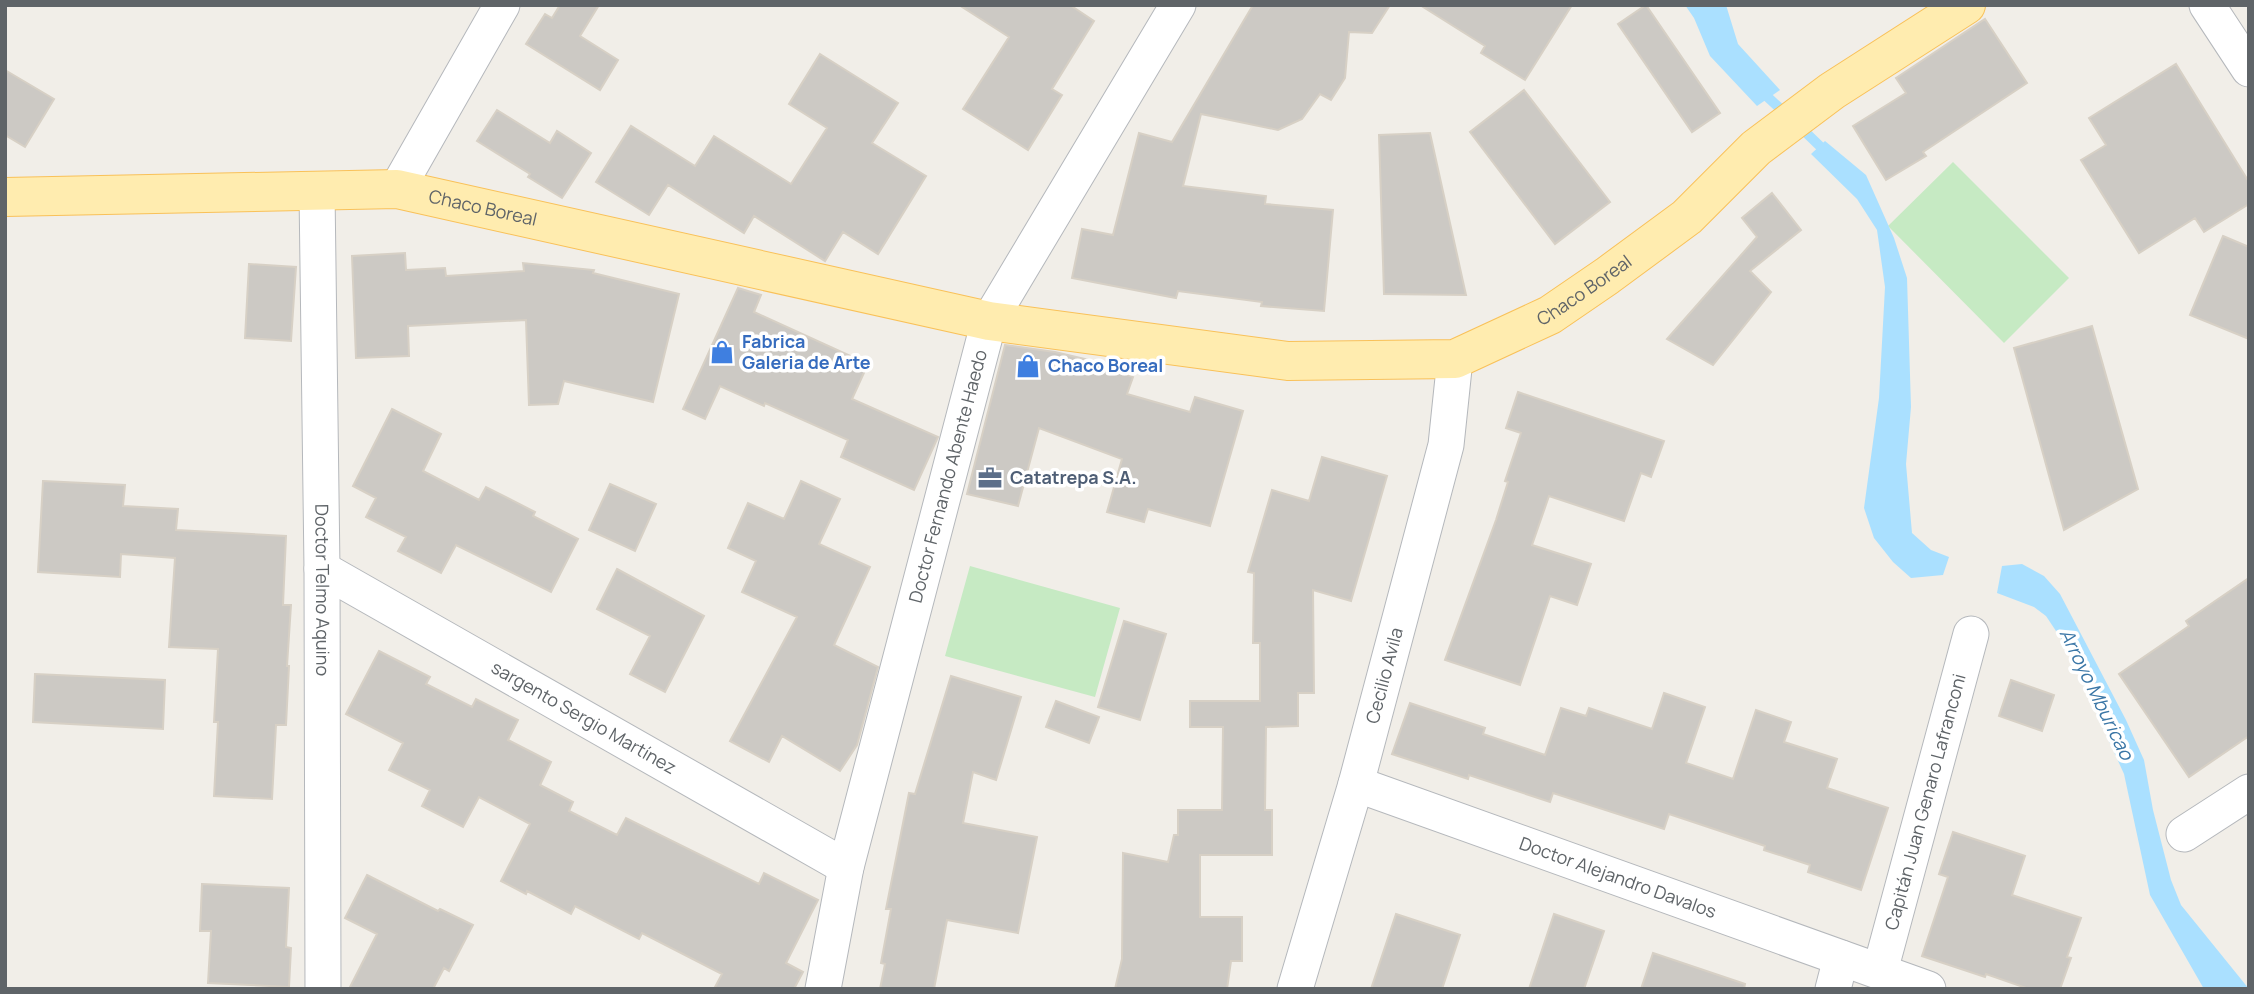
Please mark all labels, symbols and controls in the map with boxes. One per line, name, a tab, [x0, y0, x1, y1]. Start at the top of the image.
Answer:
street label: Chaco Boreal	[427, 183, 539, 231]
street label: Chaco Boreal	[1533, 249, 1636, 330]
place label: Fabrica Galeria de Arte	[742, 329, 871, 374]
shop icon: Fabrica Galeria de Arte	[708, 338, 736, 366]
street label: Doctor Fernando Abente Haedo	[903, 347, 992, 605]
shop icon: Chaco Boreal	[1014, 352, 1042, 380]
place label: Chaco Boreal	[1048, 353, 1163, 377]
office icon: Catatrepa S.A.	[976, 464, 1004, 492]
place label: Catatrepa S.A.	[1010, 465, 1137, 489]
street label: Doctor Telmo Aquino	[310, 504, 335, 676]
water label: Arroyo Mburicao	[2054, 624, 2141, 766]
street label: Cecilio Avila	[1360, 625, 1408, 726]
street label: sargento Sergio Martínez	[487, 655, 681, 779]
street label: Capitán Juan Genaro Lafranconi	[1879, 671, 1971, 933]
street label: Doctor Alejandro Davalos	[1516, 831, 1720, 923]

